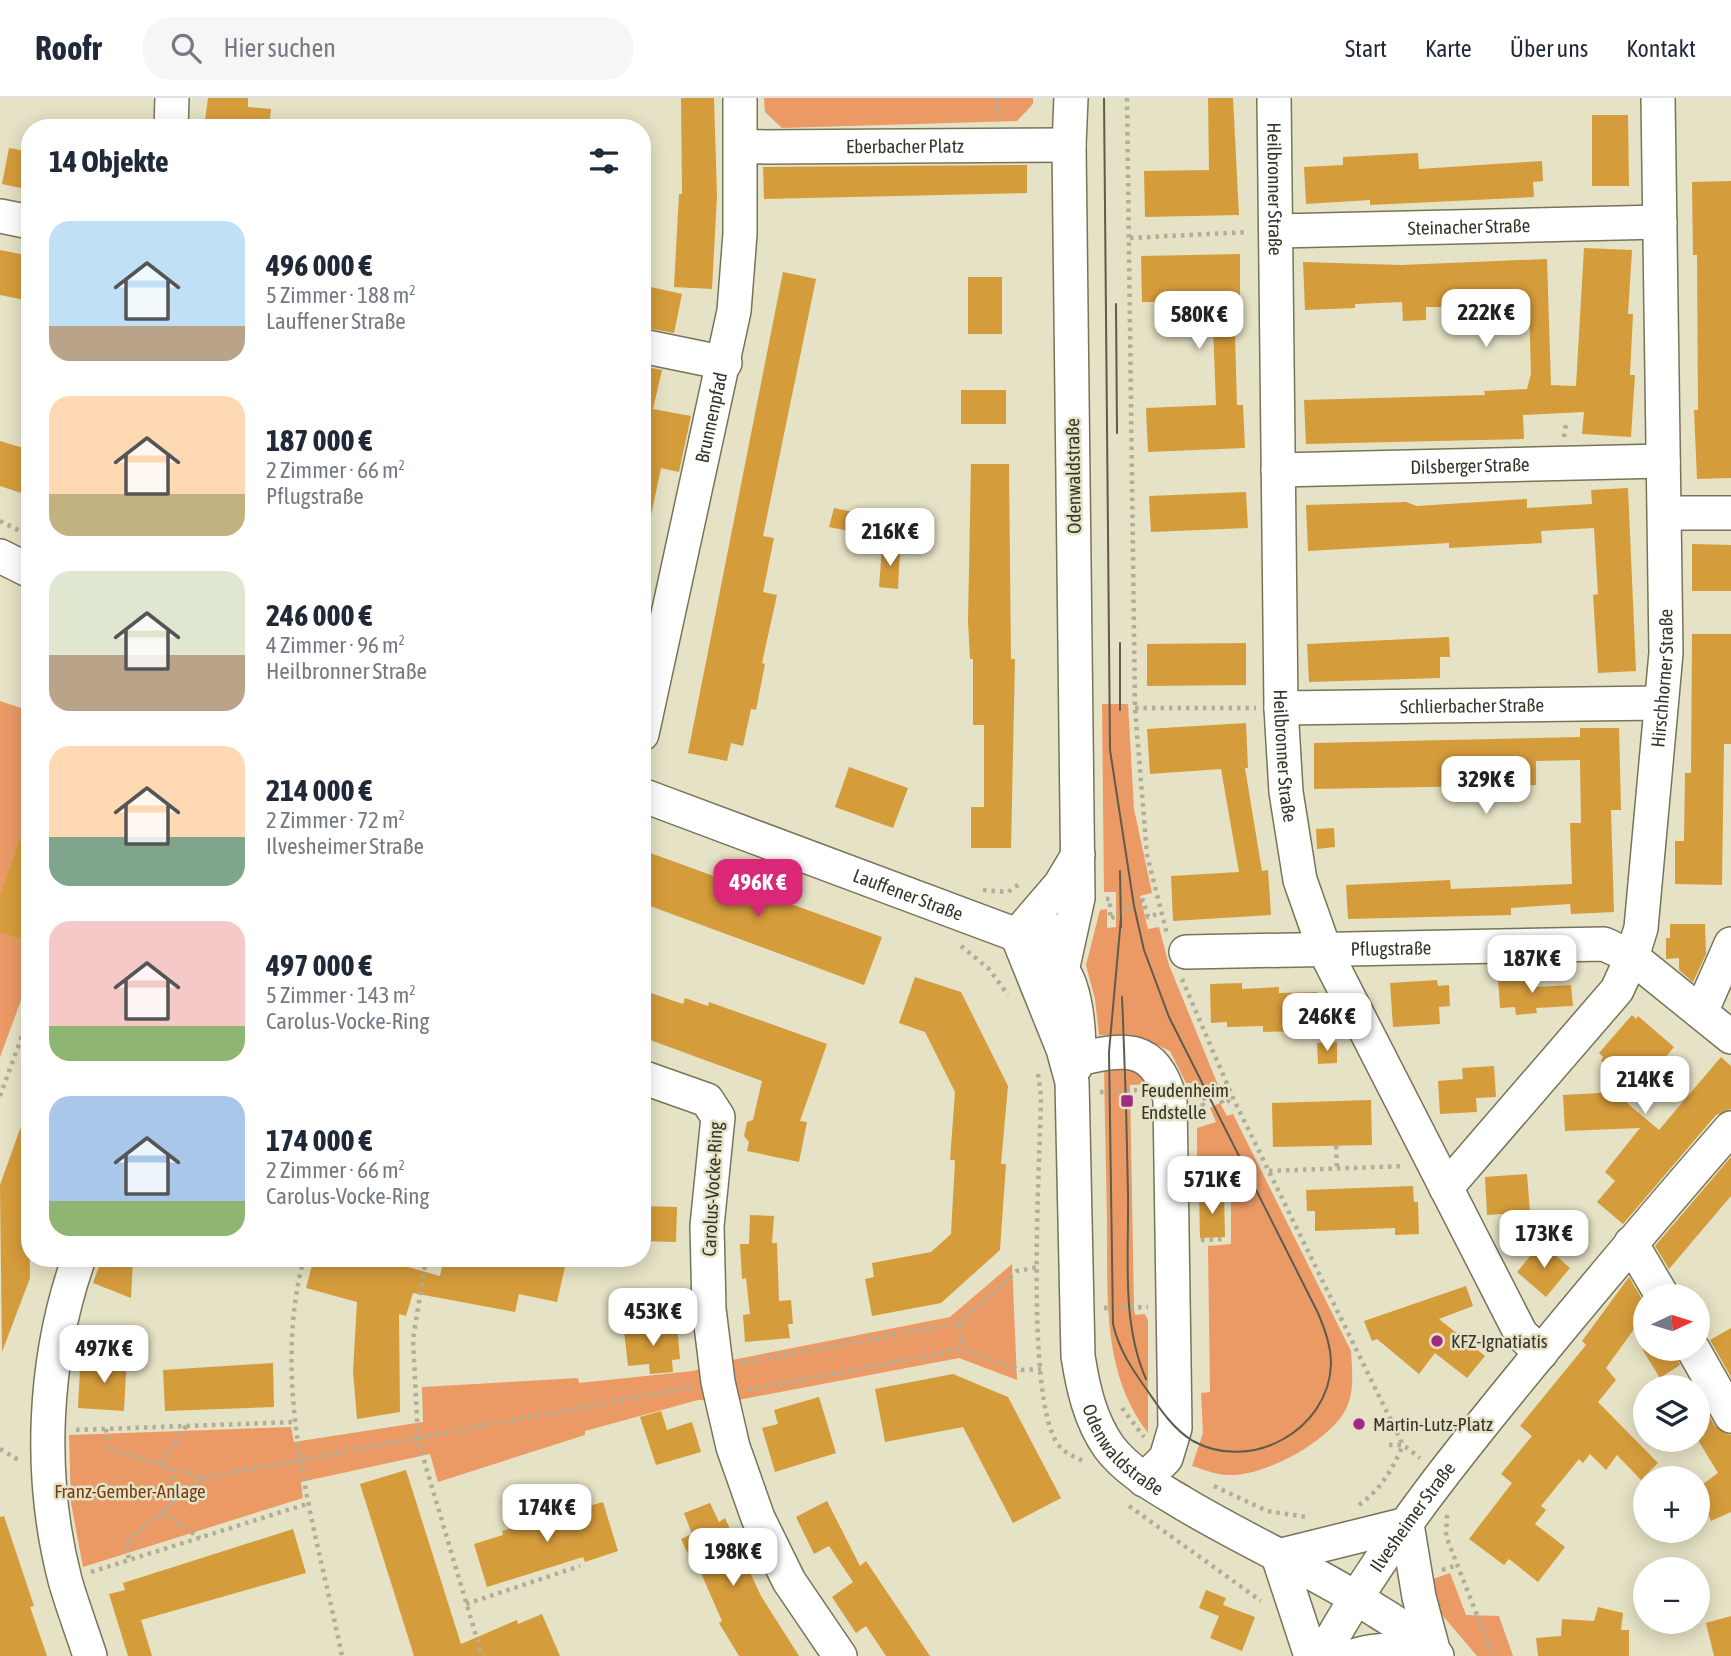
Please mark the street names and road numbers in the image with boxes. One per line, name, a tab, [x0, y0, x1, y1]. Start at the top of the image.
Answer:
street label: Heilbronner Straße	[1263, 122, 1287, 256]
street label: Eberbacher Platz	[846, 135, 964, 157]
street label: Steinacher Straße	[1407, 214, 1530, 239]
street label: Brunnenpfad	[690, 370, 731, 465]
street label: Odenwaldstraße	[1061, 418, 1085, 534]
street label: Dilsberger Straße	[1410, 453, 1530, 478]
street label: Hirschhorner Straße	[1646, 609, 1677, 748]
street label: Heilbronner Straße	[1270, 689, 1302, 824]
street label: Schlierbacher Straße	[1400, 694, 1544, 717]
street label: Lauffener Straße	[850, 864, 966, 925]
street label: Pflugstraße	[1350, 936, 1432, 960]
street label: Carolus-Vocke-Ring	[697, 1120, 727, 1257]
street label: Odenwaldstraße	[1078, 1401, 1168, 1500]
street label: Ilvesheimer Straße	[1365, 1457, 1459, 1576]

